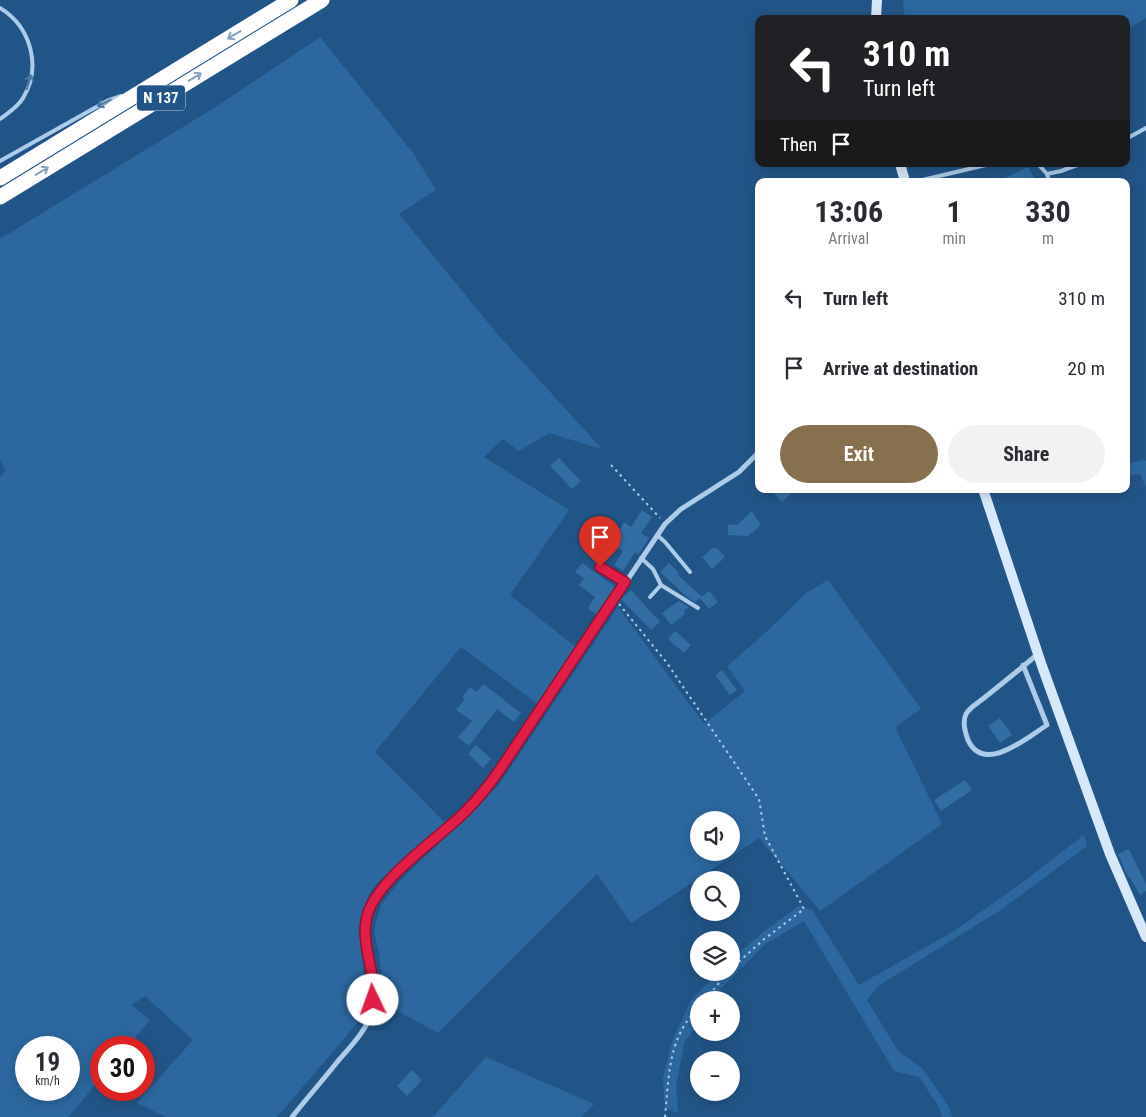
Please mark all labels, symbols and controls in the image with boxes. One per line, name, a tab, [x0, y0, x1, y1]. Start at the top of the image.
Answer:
one-way arrow	[228, 30, 242, 40]
text: 310 m	[863, 34, 950, 75]
icon: left	[780, 35, 845, 100]
one-way arrow	[188, 72, 202, 82]
one-way arrow	[25, 74, 35, 90]
text: Turn left	[863, 76, 935, 101]
road number: N 137	[137, 86, 185, 110]
one-way arrow	[97, 99, 112, 109]
icon: arrive	[827, 130, 855, 158]
text: Then	[780, 133, 817, 156]
one-way arrow	[34, 166, 48, 176]
text: 13:06	[814, 194, 883, 229]
text: 1	[947, 194, 962, 229]
text: 330	[1025, 194, 1071, 229]
text: Arrival	[828, 229, 869, 248]
text: min	[942, 229, 966, 248]
text: m	[1042, 229, 1054, 248]
icon: left	[780, 284, 808, 312]
text: Turn left	[823, 287, 888, 310]
text: 310 m	[1058, 287, 1105, 310]
icon: arrive	[780, 354, 808, 382]
text: Arrive at destination	[823, 357, 978, 380]
text: 20 m	[1068, 357, 1105, 380]
button: Exit	[780, 425, 938, 483]
button: Share	[948, 425, 1105, 483]
pin	[579, 516, 621, 567]
icon: arrive	[586, 523, 614, 551]
map controls	[690, 811, 740, 1101]
button: sound	[690, 811, 740, 861]
button: search	[690, 871, 740, 921]
button: layers	[690, 931, 740, 981]
position arrow	[346, 973, 398, 1025]
button: +	[690, 991, 740, 1041]
speed limit sign: 30	[90, 1036, 155, 1101]
text: 19	[35, 1048, 60, 1077]
button: −	[690, 1051, 740, 1101]
text: km/h	[35, 1074, 60, 1088]

